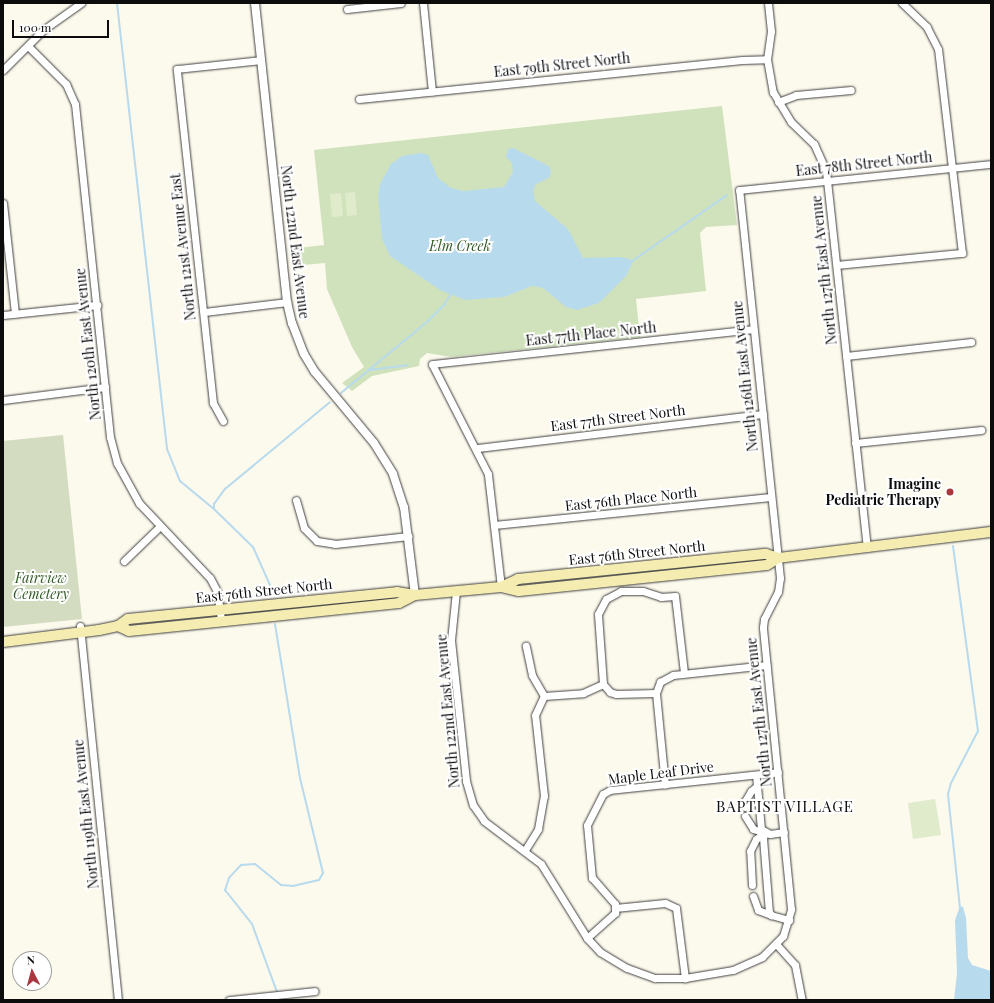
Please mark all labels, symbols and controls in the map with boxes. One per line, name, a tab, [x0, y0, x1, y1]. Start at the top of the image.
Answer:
scale bar	[14, 12, 111, 38]
text: 100 m	[19, 19, 51, 35]
street label: East 79th Street North	[493, 49, 631, 81]
street label: East 78th Street North	[795, 148, 933, 180]
street label: North 122nd East Avenue	[277, 164, 313, 320]
street label: North 121st Avenue East	[167, 172, 199, 322]
street label: North 127th East Avenue	[808, 194, 840, 346]
park label: Elm Creek	[429, 238, 491, 254]
street label: North 120th East Avenue	[72, 267, 104, 421]
street label: North 126th East Avenue	[729, 299, 761, 453]
street label: East 77th Place North	[525, 319, 657, 349]
street label: East 77th Street North	[549, 401, 687, 435]
place label: Imagine Pediatric Therapy	[825, 476, 941, 508]
street label: East 76th Place North	[564, 484, 698, 514]
marker: Imagine Pediatric Therapy	[944, 486, 956, 498]
street label: East 76th Street North	[568, 537, 706, 569]
park label: Fairview Cemetery	[13, 570, 69, 602]
street label: East 76th Street North	[195, 575, 333, 607]
street label: North 122nd East Avenue	[433, 633, 463, 789]
street label: North 127th East Avenue	[743, 636, 775, 788]
street label: North 119th East Avenue	[70, 738, 102, 890]
street label: Maple Leaf Drive	[607, 758, 715, 788]
district label: BAPTIST VILLAGE	[716, 798, 854, 816]
north arrow	[12, 951, 52, 991]
text: N	[26, 952, 36, 967]

